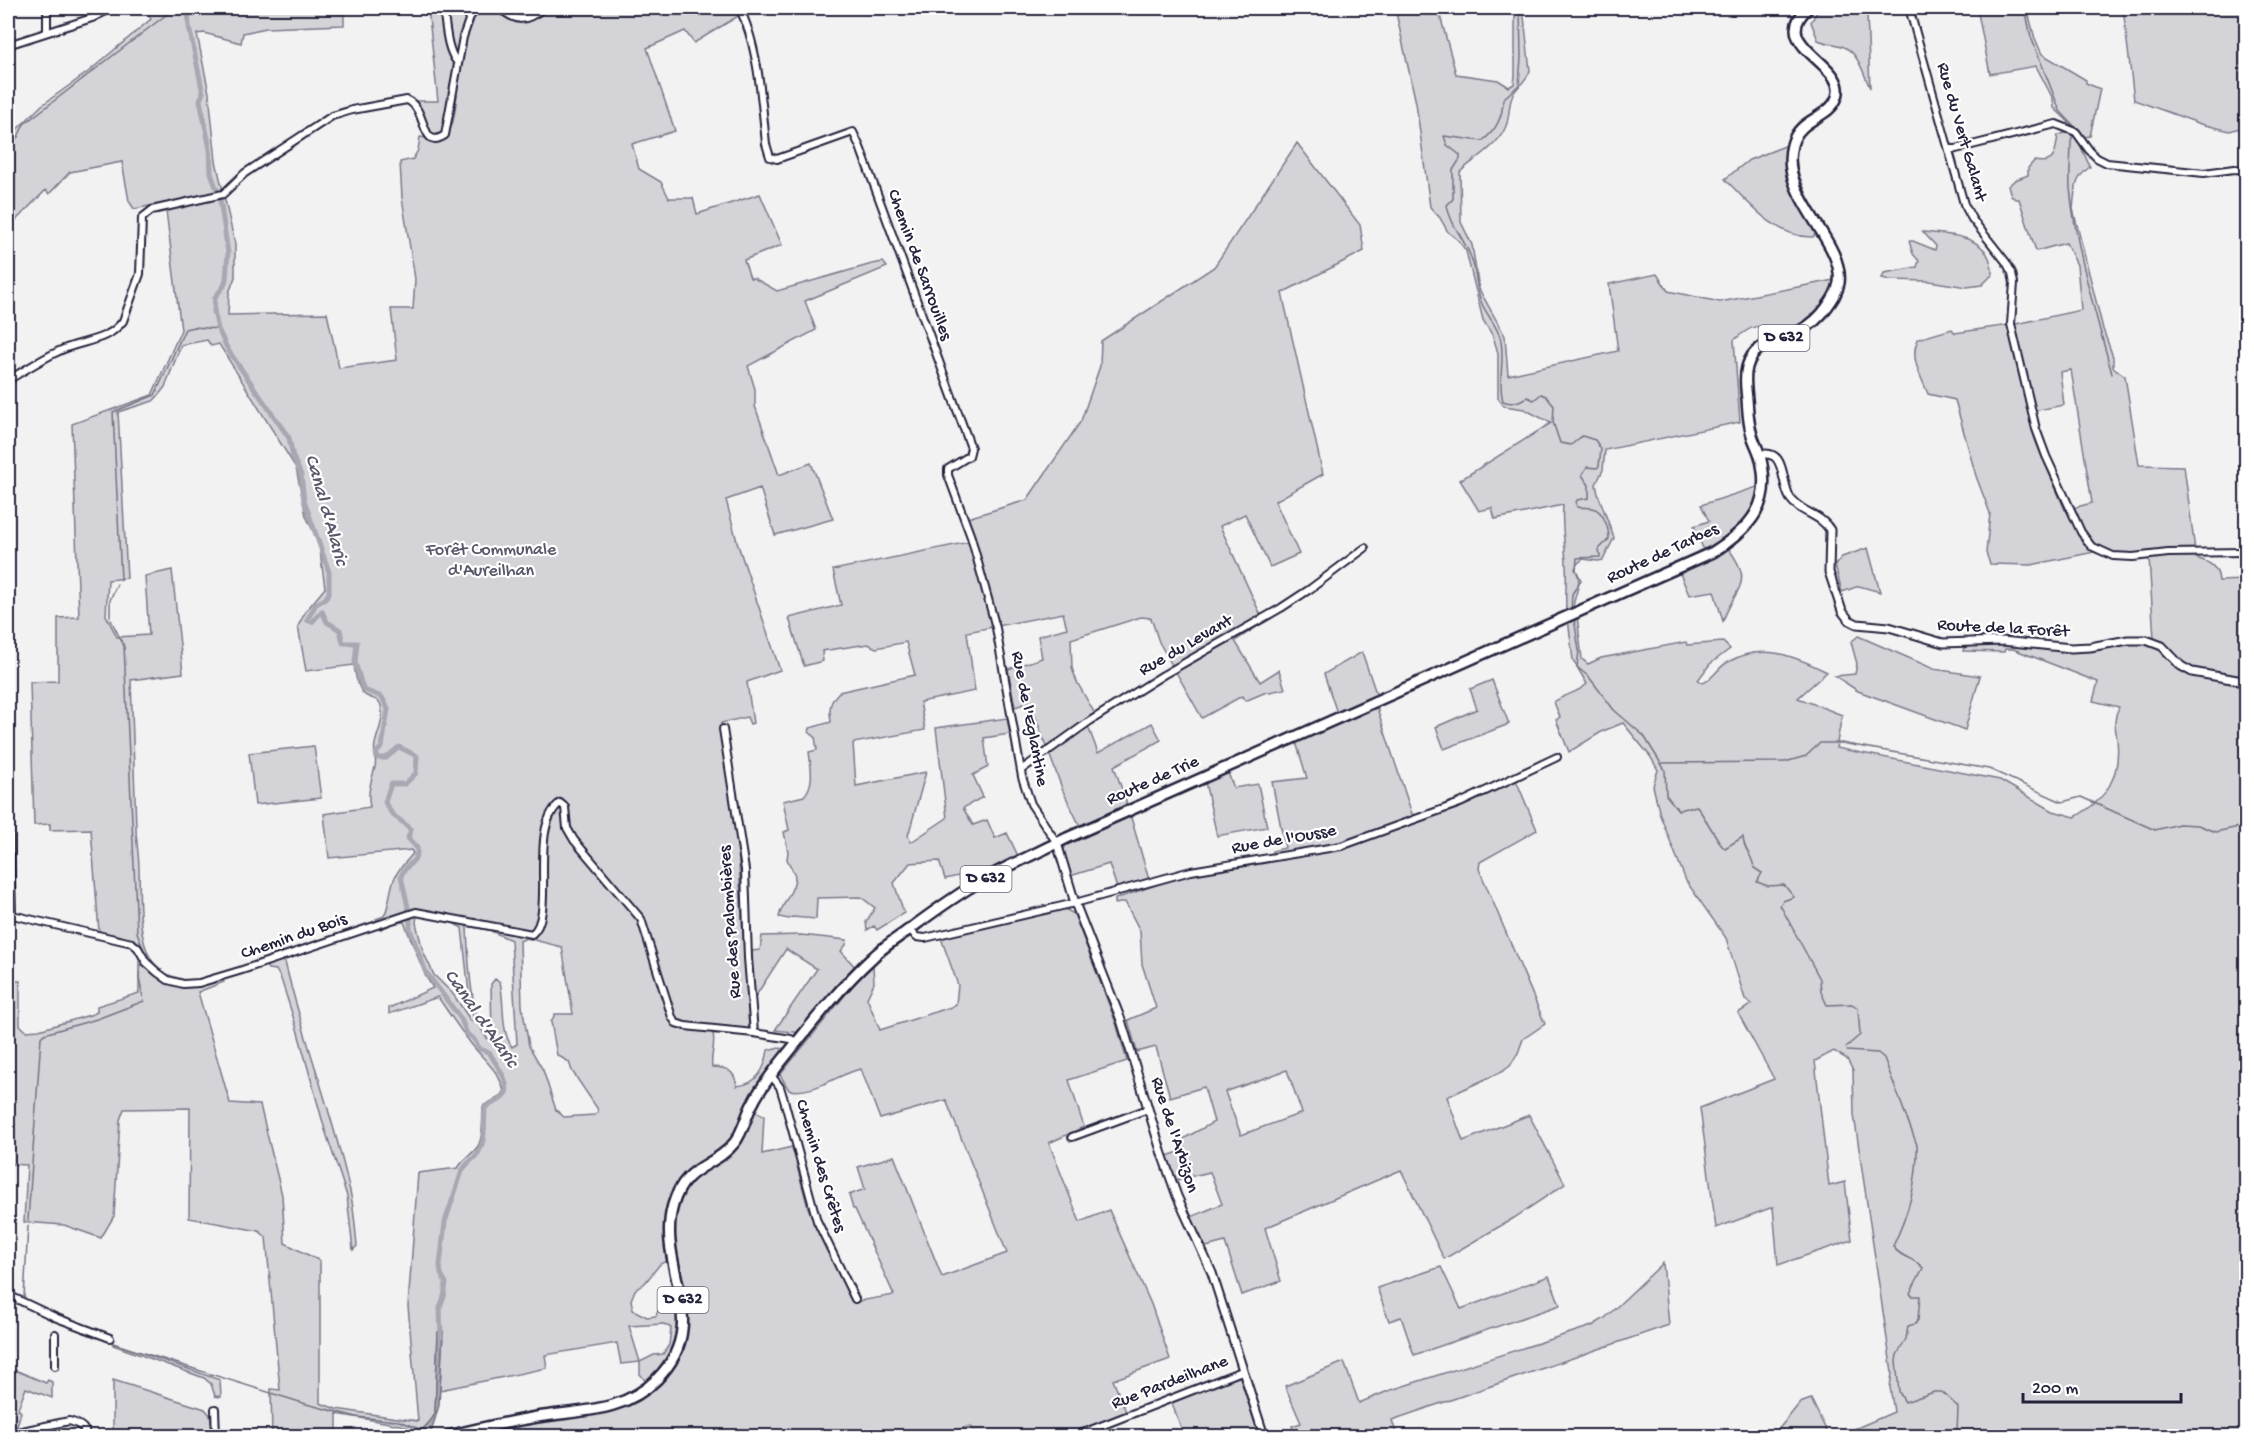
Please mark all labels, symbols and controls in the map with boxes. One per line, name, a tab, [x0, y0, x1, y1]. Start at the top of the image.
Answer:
street label: Rue du Vert Galant	[1931, 60, 1991, 205]
street label: Chemin de Sarrouilles	[882, 187, 957, 345]
road number: D 632	[1758, 325, 1810, 351]
water label: Canal d'Alaric	[298, 452, 352, 570]
street label: Route de Tarbes	[1604, 518, 1723, 589]
park label: Forêt Communale d'Aureilhan	[425, 540, 557, 582]
street label: Rue du Levant	[1136, 610, 1238, 681]
street label: Route de la Forêt	[1937, 615, 2071, 643]
street label: Rue de l'Eglantine	[1006, 650, 1053, 789]
street label: Route de Trie	[1104, 751, 1203, 811]
street label: Rue de l'Ousse	[1230, 820, 1339, 860]
street label: Rue des Palombières	[715, 844, 747, 999]
road number: D 632	[960, 866, 1012, 892]
street label: Chemin du Bois	[238, 909, 351, 965]
water label: Canal d'Alaric	[438, 966, 523, 1074]
street label: Rue de l'Arbizon	[1145, 1075, 1203, 1196]
street label: Chemin des Crêtes	[790, 1097, 851, 1236]
road number: D 632	[658, 1287, 708, 1313]
street label: Rue Pardeilhane	[1109, 1351, 1232, 1415]
scale bar	[2023, 1366, 2180, 1404]
text: 200 m	[2032, 1379, 2079, 1400]

